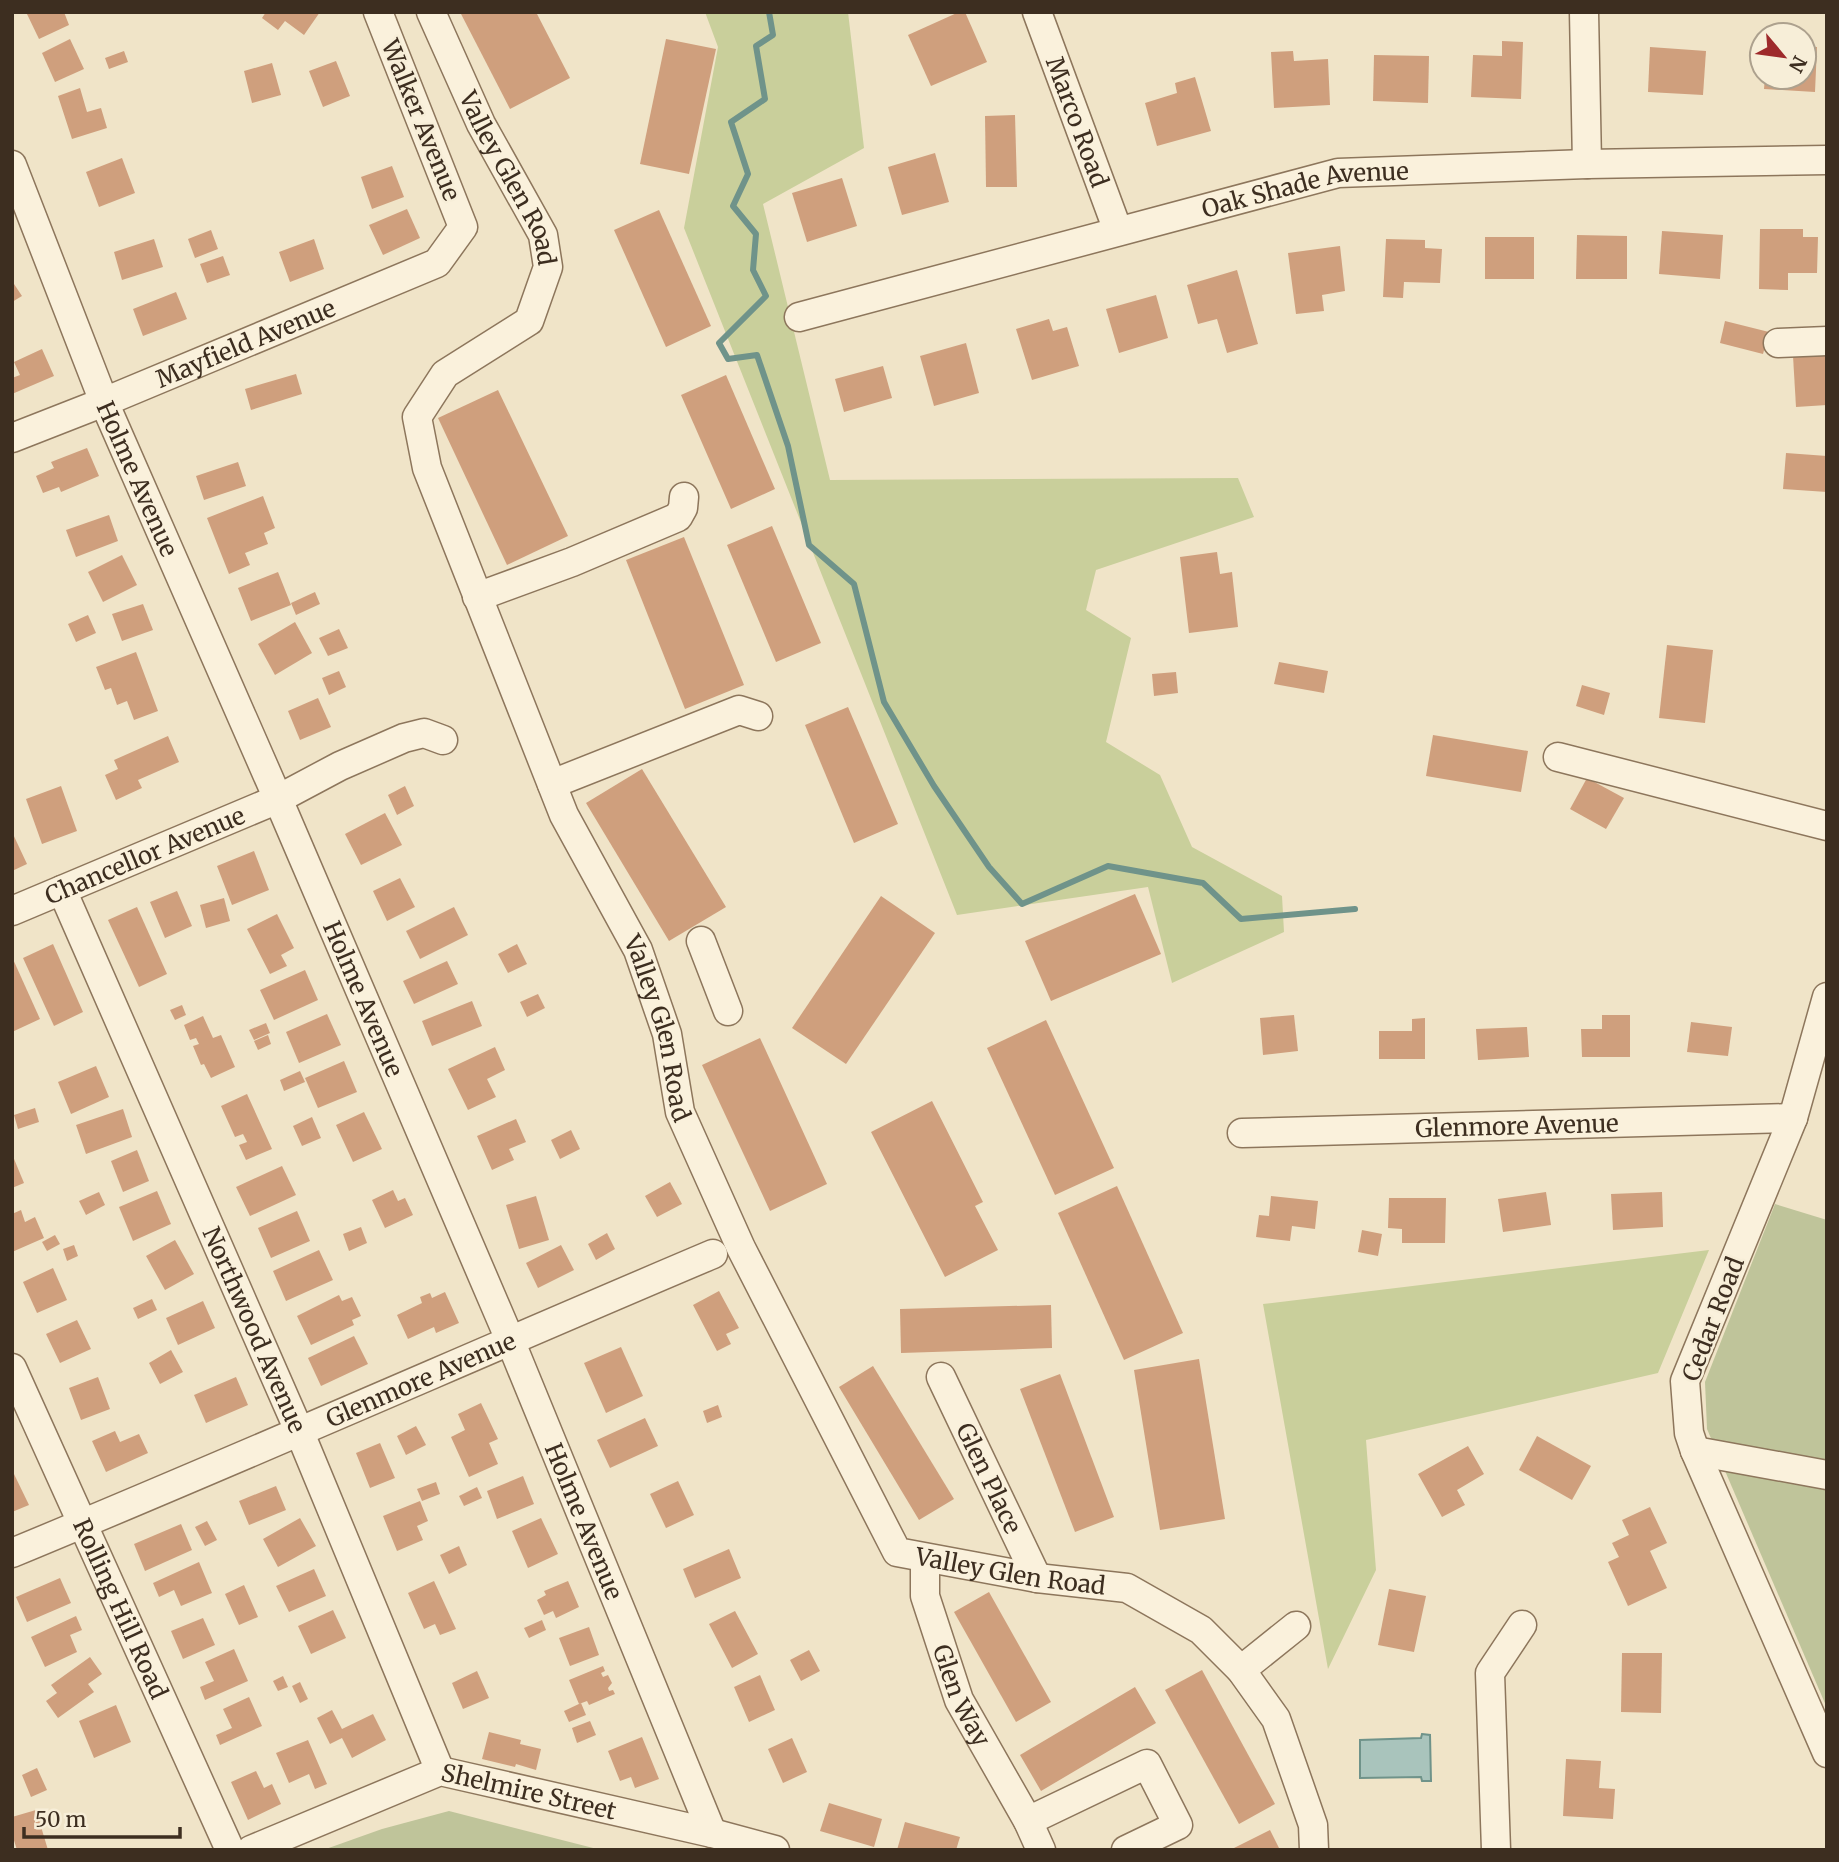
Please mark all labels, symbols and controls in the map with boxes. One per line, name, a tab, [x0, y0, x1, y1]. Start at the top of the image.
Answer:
north arrow	[1748, 21, 1818, 91]
street label: Walker Avenue	[374, 34, 467, 205]
street label: Marco Road	[1039, 52, 1116, 191]
text: N	[1784, 52, 1812, 77]
street label: Valley Glen Road	[452, 85, 563, 267]
street label: Oak Shade Avenue	[1198, 155, 1409, 224]
street label: Mayfield Avenue	[151, 292, 340, 394]
street label: Holme Avenue	[90, 396, 185, 561]
street label: Chancellor Avenue	[40, 799, 249, 911]
street label: Holme Avenue	[317, 916, 411, 1081]
street label: Valley Glen Road	[617, 928, 698, 1127]
street label: Glenmore Avenue	[1415, 1107, 1619, 1144]
street label: Northwood Avenue	[196, 1222, 313, 1437]
street label: Cedar Road	[1675, 1252, 1751, 1386]
street label: Glenmore Avenue	[321, 1325, 520, 1434]
street label: Glen Place	[950, 1418, 1029, 1538]
street label: Holme Avenue	[538, 1438, 630, 1604]
street label: Rolling Hill Road	[67, 1513, 175, 1704]
street label: Valley Glen Road	[912, 1540, 1107, 1601]
street label: Glen Way	[926, 1640, 998, 1752]
street label: Shelmire Street	[438, 1756, 620, 1826]
scale bar	[24, 1796, 180, 1840]
text: 50 m	[35, 1806, 86, 1833]

